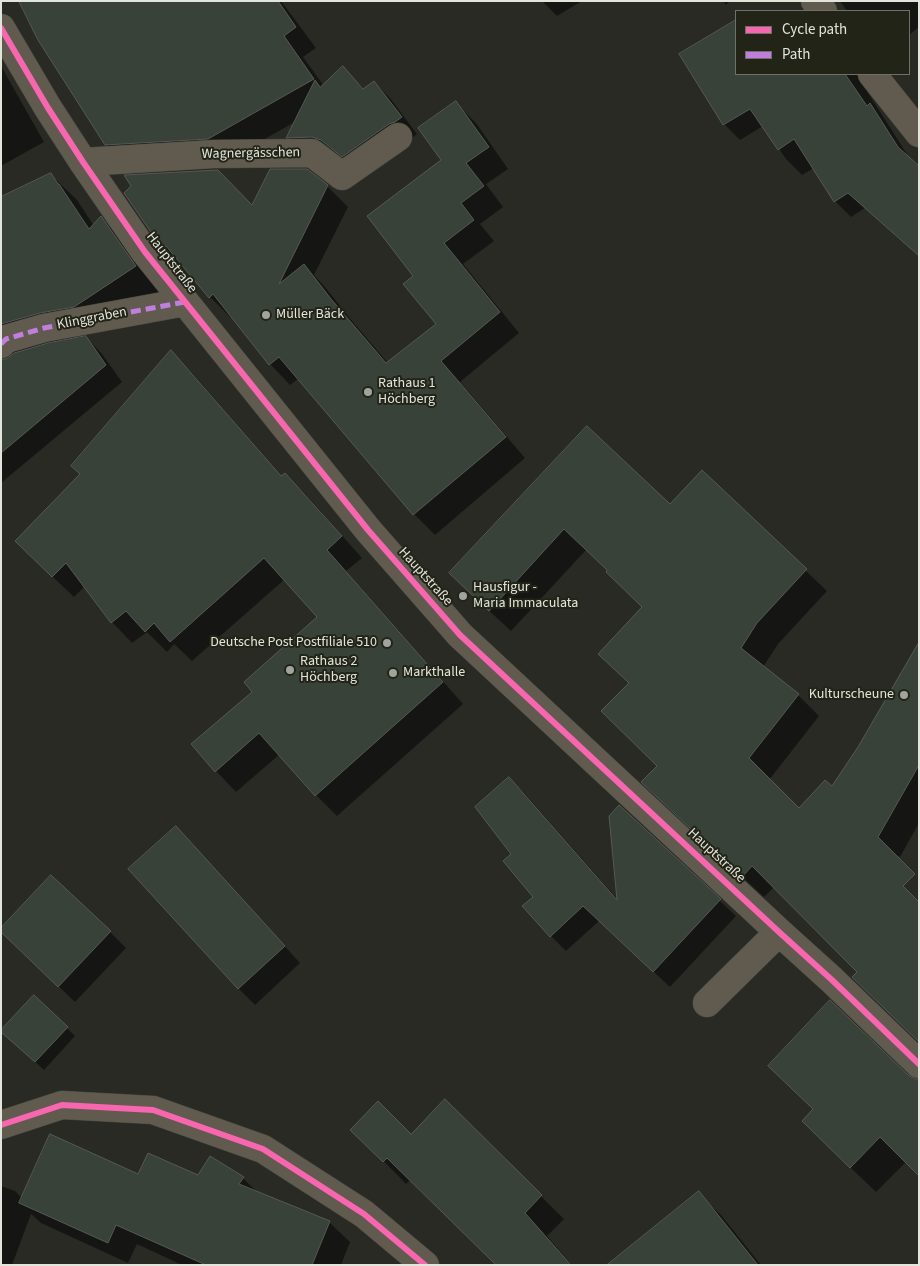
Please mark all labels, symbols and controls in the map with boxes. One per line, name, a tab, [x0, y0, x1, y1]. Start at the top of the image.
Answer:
legend	[735, 10, 910, 75]
text: Cycle path	[782, 19, 847, 40]
text: Path	[782, 44, 810, 65]
street label: Wagnergässchen	[202, 145, 300, 163]
street label: Hauptstraße	[142, 229, 200, 297]
street label: Klinggraben	[56, 304, 128, 334]
place label: Müller Bäck	[276, 307, 344, 323]
marker: Müller Bäck	[260, 309, 272, 321]
place label: Rathaus 1 Höchberg	[378, 376, 435, 408]
marker: Rathaus 1 Höchberg	[362, 386, 374, 398]
street label: Hauptstraße	[394, 544, 456, 610]
place label: Hausfigur - Maria Immaculata	[473, 580, 578, 612]
marker: Hausfigur - Maria Immaculata	[457, 590, 469, 602]
place label: Deutsche Post Postfiliale 510	[210, 635, 377, 651]
marker: Deutsche Post Postfiliale 510	[381, 637, 393, 649]
place label: Rathaus 2 Höchberg	[300, 654, 357, 686]
marker: Rathaus 2 Höchberg	[284, 664, 296, 676]
place label: Markthalle	[403, 665, 465, 681]
marker: Markthalle	[387, 667, 399, 679]
place label: Kulturscheune	[809, 687, 894, 703]
marker: Kulturscheune	[898, 689, 910, 701]
street label: Hauptstraße	[684, 825, 748, 887]

